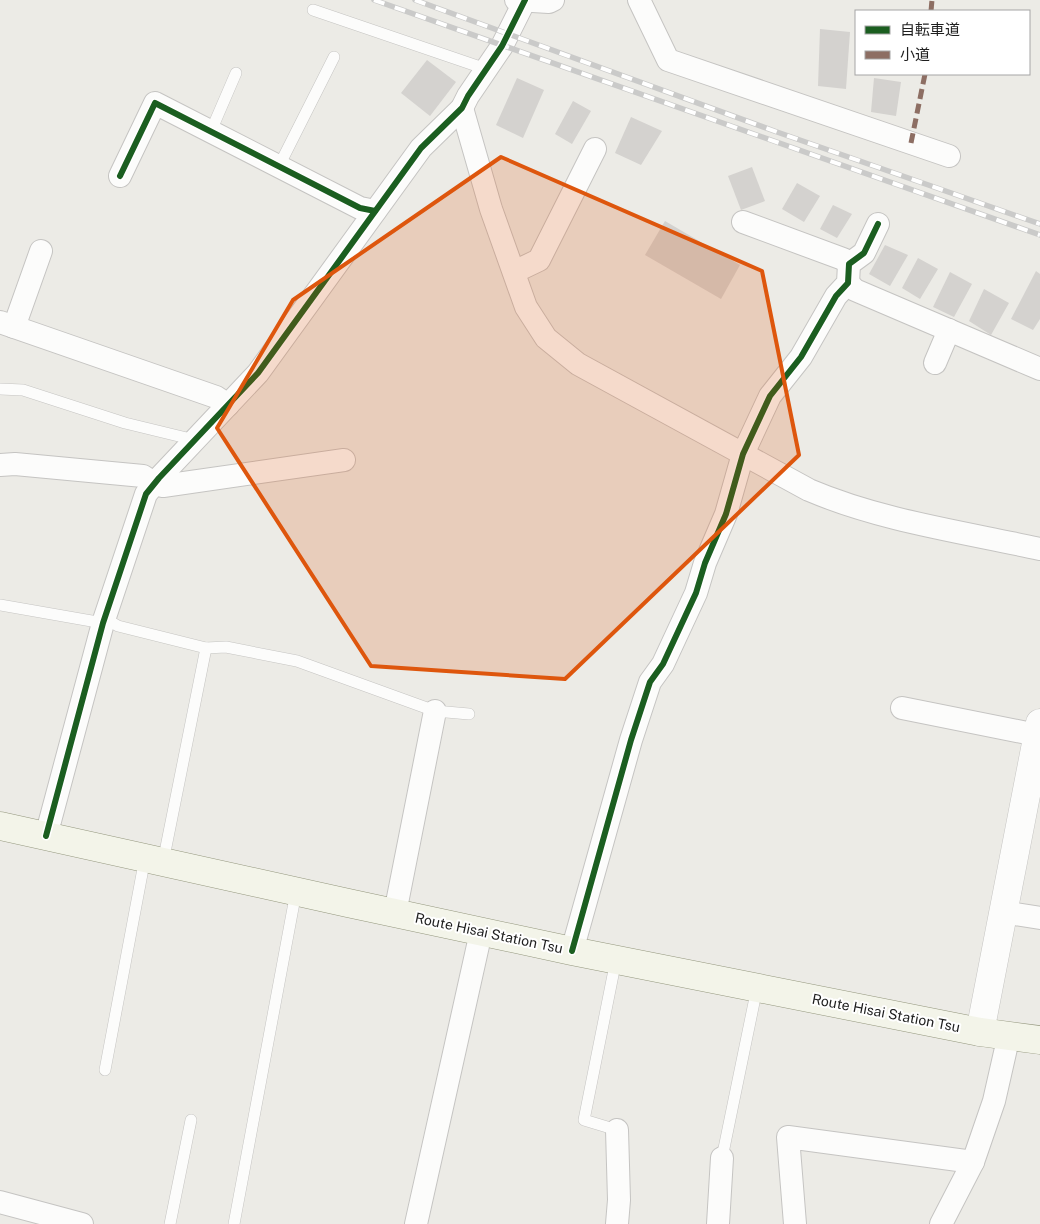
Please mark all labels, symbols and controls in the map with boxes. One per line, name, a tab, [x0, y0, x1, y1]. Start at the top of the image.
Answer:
legend	[855, 10, 1030, 75]
text: 自転車道	[900, 21, 960, 38]
text: 小道	[900, 46, 930, 63]
street label: Route Hisai Station Tsu	[414, 910, 564, 956]
street label: Route Hisai Station Tsu	[811, 991, 961, 1035]

